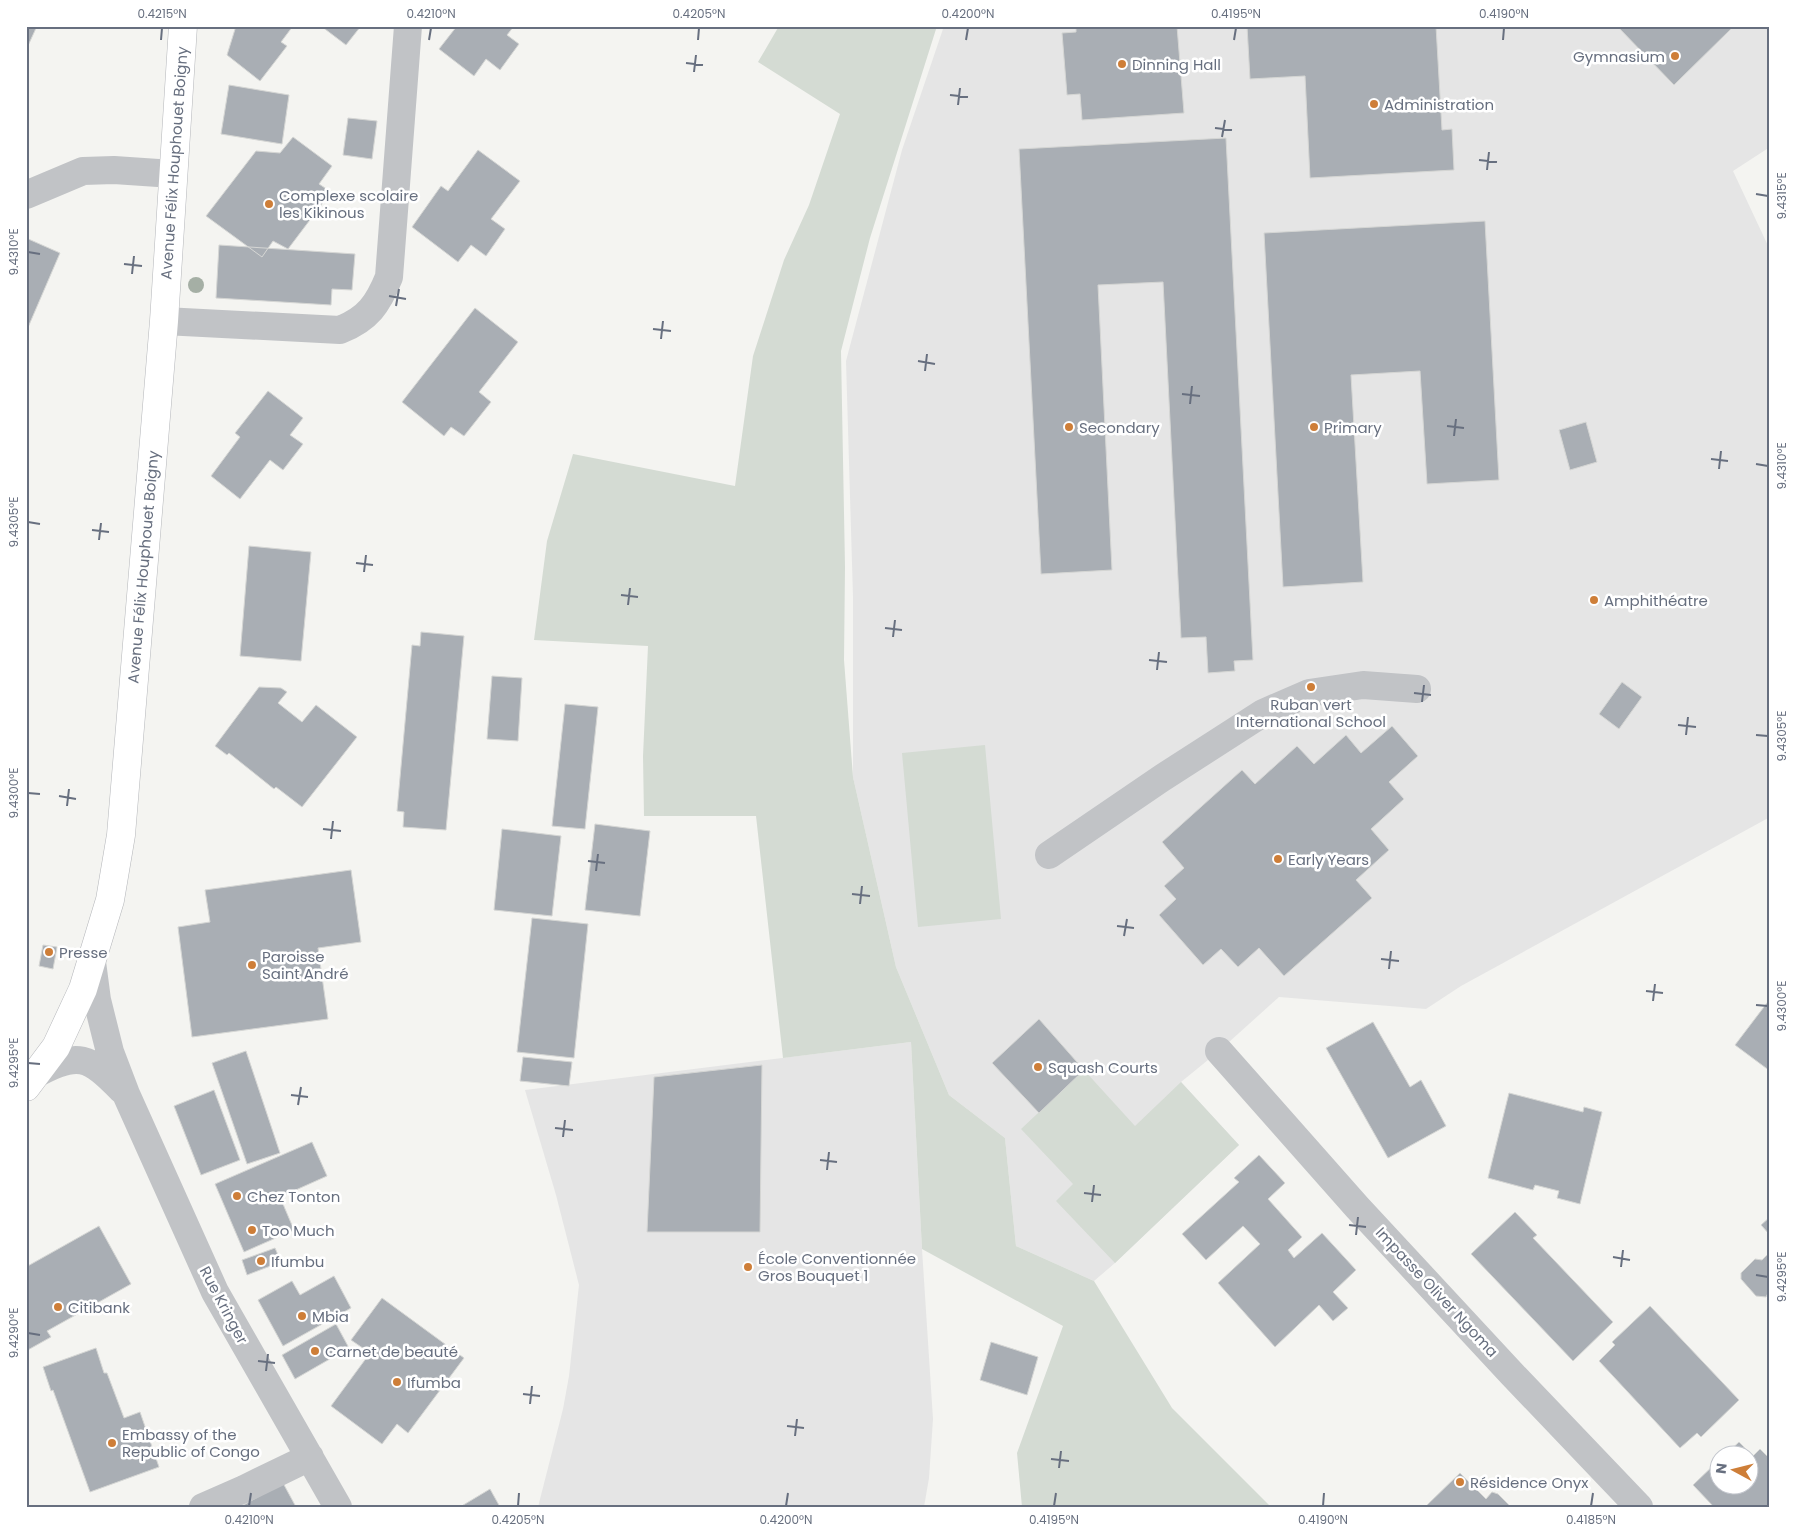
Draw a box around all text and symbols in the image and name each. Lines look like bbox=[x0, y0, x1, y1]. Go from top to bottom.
text: 0.4215°N bbox=[137, 5, 187, 22]
text: 0.4210°N bbox=[406, 5, 456, 22]
text: 0.4205°N bbox=[673, 5, 725, 22]
text: 0.4200°N bbox=[942, 5, 994, 22]
text: 0.4195°N bbox=[1211, 5, 1261, 22]
text: 0.4190°N bbox=[1479, 5, 1529, 22]
street label: Avenue Félix Houphouet Boigny bbox=[155, 45, 193, 280]
place label: Gymnasium bbox=[1573, 46, 1665, 67]
marker: Gymnasium bbox=[1669, 50, 1681, 62]
place label: Dinning Hall bbox=[1132, 54, 1221, 75]
marker: Dinning Hall bbox=[1116, 58, 1128, 70]
place label: Administration bbox=[1384, 94, 1494, 115]
marker: Administration bbox=[1368, 98, 1380, 110]
text: 9.4315°E bbox=[1773, 172, 1790, 220]
place label: Complexe scolaire les Kikinous bbox=[279, 185, 418, 223]
marker: Complexe scolaire les Kikinous bbox=[263, 198, 275, 210]
text: 9.4310°E bbox=[5, 228, 22, 276]
place label: Secondary bbox=[1079, 417, 1160, 438]
place label: Primary bbox=[1324, 417, 1382, 438]
marker: Secondary bbox=[1063, 421, 1075, 433]
marker: Primary bbox=[1308, 421, 1320, 433]
text: 9.4310°E bbox=[1773, 442, 1790, 490]
street label: Avenue Félix Houphouet Boigny bbox=[122, 449, 164, 684]
text: 9.4305°E bbox=[5, 497, 22, 547]
place label: Amphithéatre bbox=[1604, 590, 1708, 611]
marker: Amphithéatre bbox=[1588, 594, 1600, 606]
marker: Ruban vert International School bbox=[1305, 681, 1317, 693]
place label: Ruban vert International School bbox=[1236, 694, 1386, 732]
text: 9.4305°E bbox=[1773, 711, 1790, 761]
text: 9.4300°E bbox=[5, 768, 22, 818]
place label: Early Years bbox=[1288, 849, 1369, 870]
marker: Early Years bbox=[1272, 853, 1284, 865]
place label: Presse bbox=[59, 942, 108, 963]
marker: Presse bbox=[43, 946, 55, 958]
place label: Paroisse Saint André bbox=[262, 946, 348, 984]
marker: Paroisse Saint André bbox=[246, 959, 258, 971]
text: 9.4300°E bbox=[1773, 981, 1790, 1031]
text: 9.4295°E bbox=[5, 1038, 22, 1088]
place label: Squash Courts bbox=[1048, 1057, 1158, 1078]
marker: Squash Courts bbox=[1032, 1061, 1044, 1073]
place label: Chez Tonton bbox=[247, 1186, 340, 1207]
marker: Chez Tonton bbox=[231, 1190, 243, 1202]
place label: Too Much bbox=[262, 1220, 335, 1241]
street label: Impasse Oliver Ngoma bbox=[1371, 1222, 1503, 1362]
marker: Too Much bbox=[246, 1224, 258, 1236]
place label: École Conventionnée Gros Bouquet 1 bbox=[758, 1248, 916, 1286]
place label: Ifumbu bbox=[271, 1251, 324, 1272]
text: 9.4295°E bbox=[1773, 1252, 1790, 1302]
marker: Ifumbu bbox=[255, 1255, 267, 1267]
marker: École Conventionnée Gros Bouquet 1 bbox=[742, 1261, 754, 1273]
street label: Rue Kringer bbox=[195, 1263, 253, 1348]
place label: Citibank bbox=[68, 1297, 130, 1318]
marker: Citibank bbox=[52, 1301, 64, 1313]
place label: Mbia bbox=[312, 1306, 349, 1327]
text: 9.4290°E bbox=[5, 1308, 22, 1358]
marker: Mbia bbox=[296, 1310, 308, 1322]
place label: Carnet de beauté bbox=[325, 1341, 458, 1362]
marker: Carnet de beauté bbox=[309, 1345, 321, 1357]
place label: Ifumba bbox=[407, 1372, 461, 1393]
marker: Ifumba bbox=[391, 1376, 403, 1388]
place label: Embassy of the Republic of Congo bbox=[122, 1424, 260, 1462]
marker: Embassy of the Republic of Congo bbox=[106, 1437, 118, 1449]
north arrow bbox=[1708, 1446, 1758, 1496]
text: N bbox=[1711, 1462, 1732, 1475]
place label: Résidence Onyx bbox=[1470, 1472, 1588, 1493]
marker: Résidence Onyx bbox=[1454, 1476, 1466, 1488]
text: 0.4210°N bbox=[224, 1511, 274, 1528]
text: 0.4205°N bbox=[492, 1511, 544, 1528]
text: 0.4200°N bbox=[760, 1511, 812, 1528]
text: 0.4195°N bbox=[1029, 1511, 1079, 1528]
text: 0.4190°N bbox=[1298, 1511, 1348, 1528]
text: 0.4185°N bbox=[1566, 1511, 1616, 1528]

